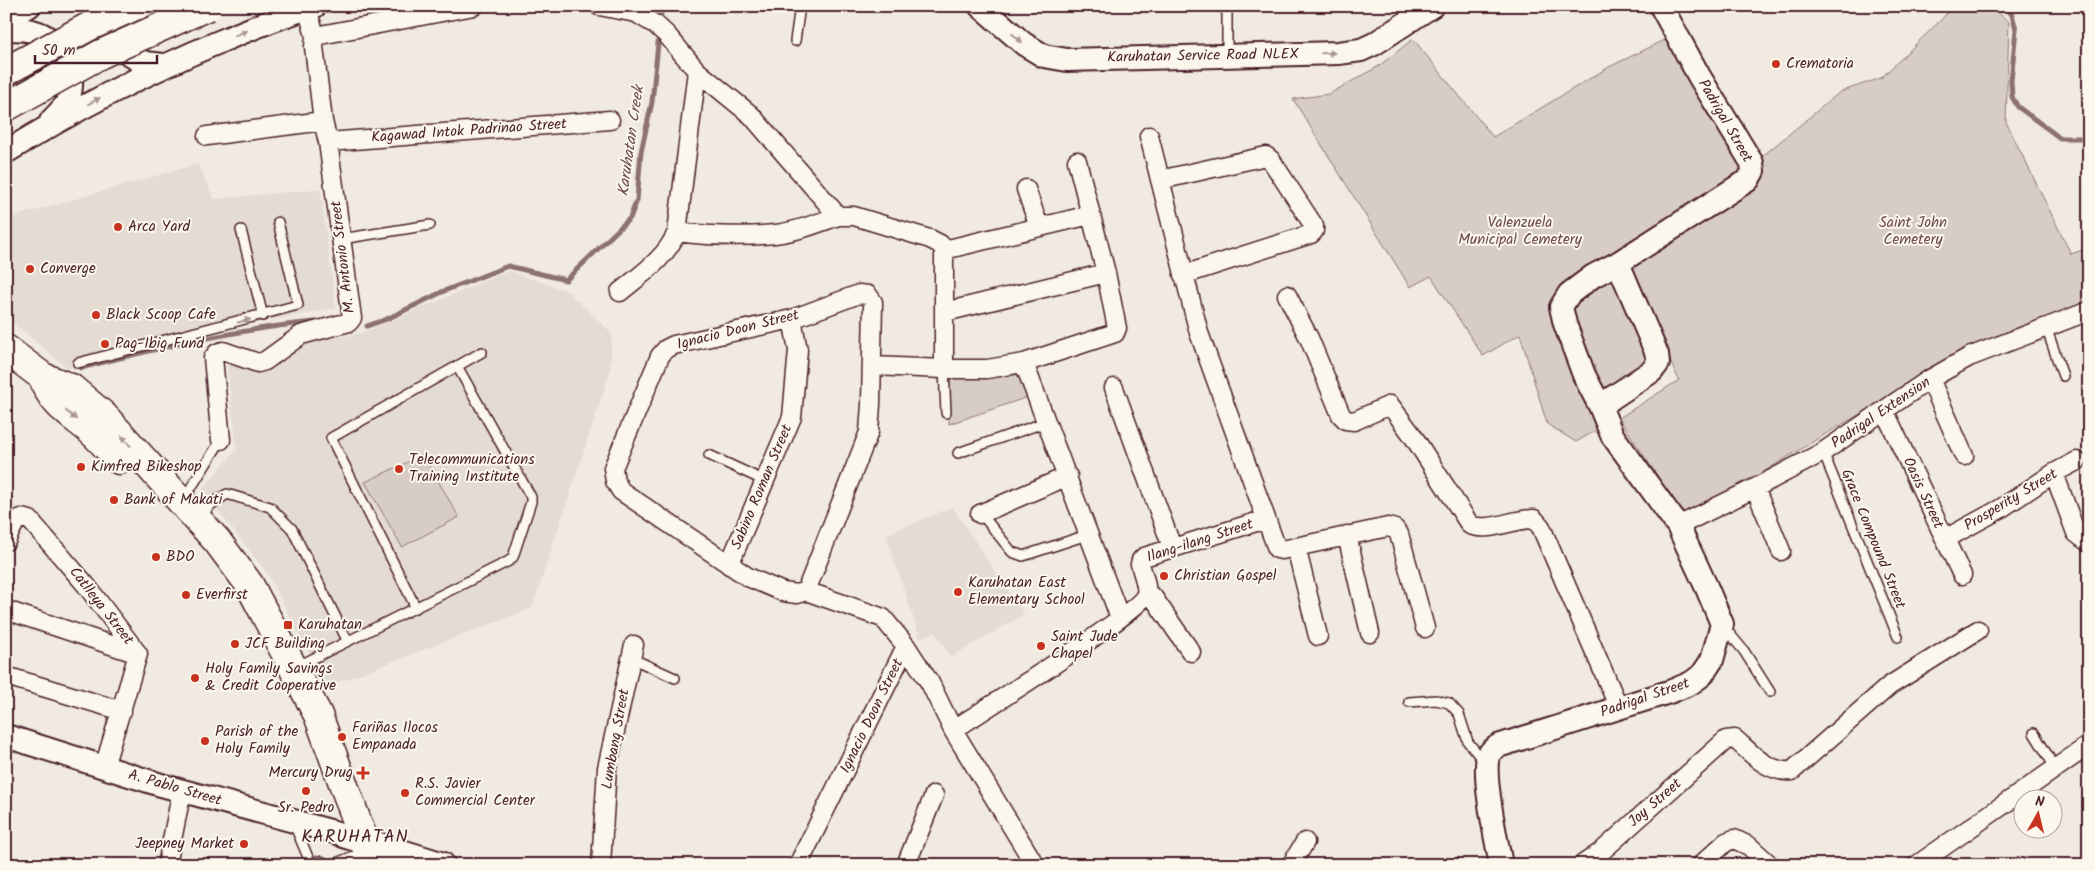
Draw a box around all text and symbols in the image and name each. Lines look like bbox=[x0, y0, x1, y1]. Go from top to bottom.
one-way arrow bbox=[234, 29, 249, 37]
scale bar bbox=[35, 32, 158, 64]
one-way arrow bbox=[1010, 32, 1022, 44]
text: 50 m bbox=[42, 39, 76, 63]
street label: Karuhatan Service Road NLEX bbox=[1107, 42, 1300, 70]
one-way arrow bbox=[1320, 49, 1336, 57]
place label: Crematoria bbox=[1786, 52, 1854, 76]
marker: Crematoria bbox=[1770, 58, 1782, 70]
street label: Padrigal Street bbox=[1691, 75, 1759, 167]
water label: Karuhatan Creek bbox=[611, 82, 651, 198]
one-way arrow bbox=[86, 97, 101, 105]
street label: Kagawad Intok Padrinao Street bbox=[370, 112, 568, 150]
street label: M. Antonio Street bbox=[324, 199, 362, 315]
park label: Valenzuela Municipal Cemetery bbox=[1458, 211, 1583, 252]
park label: Saint John Cemetery bbox=[1879, 211, 1947, 252]
place label: Arca Yard bbox=[128, 215, 190, 239]
marker: Arca Yard bbox=[112, 221, 124, 233]
place label: Converge bbox=[40, 257, 96, 281]
marker: Converge bbox=[24, 263, 36, 275]
place label: Black Scoop Cafe bbox=[106, 303, 216, 327]
street label: Ignacio Doon Street bbox=[674, 303, 802, 357]
marker: Black Scoop Cafe bbox=[90, 309, 102, 321]
one-way arrow bbox=[236, 317, 251, 325]
place label: Pag-Ibig Fund bbox=[115, 332, 204, 356]
marker: Pag-Ibig Fund bbox=[99, 338, 111, 350]
street label: Padrigal Extension bbox=[1826, 371, 1936, 455]
one-way arrow bbox=[64, 410, 77, 421]
street label: Sabino Roman Street bbox=[725, 421, 799, 553]
one-way arrow bbox=[120, 435, 132, 447]
place label: Telecommunications Training Institute bbox=[409, 448, 535, 489]
street label: Oasis Street bbox=[1896, 453, 1950, 533]
place label: Kimfred Bikeshop bbox=[91, 455, 202, 479]
marker: Kimfred Bikeshop bbox=[75, 461, 87, 473]
street label: Prosperity Street bbox=[1960, 462, 2063, 537]
marker: Telecommunications Training Institute bbox=[393, 463, 405, 475]
street label: Grace Compound Street bbox=[1834, 465, 1912, 613]
place label: Bank of Makati bbox=[124, 488, 224, 512]
marker: Bank of Makati bbox=[108, 494, 120, 506]
street label: Ilang-ilang Street bbox=[1144, 512, 1257, 570]
place label: BDO bbox=[166, 545, 194, 569]
marker: BDO bbox=[150, 551, 162, 563]
street label: Catlleya Street bbox=[63, 562, 140, 651]
place label: Christian Gospel bbox=[1174, 564, 1277, 588]
marker: Christian Gospel bbox=[1158, 570, 1170, 582]
place label: Karuhatan East Elementary School bbox=[968, 571, 1085, 612]
place label: Everfirst bbox=[196, 583, 248, 607]
marker: Karuhatan East Elementary School bbox=[952, 586, 964, 598]
marker: Everfirst bbox=[180, 589, 192, 601]
place label: Karuhatan bbox=[298, 613, 362, 637]
marker: Karuhatan bbox=[282, 619, 294, 631]
place label: Saint Jude Chapel bbox=[1051, 625, 1118, 666]
place label: JCF Building bbox=[245, 632, 325, 656]
marker: JCF Building bbox=[229, 638, 241, 650]
marker: Saint Jude Chapel bbox=[1035, 640, 1047, 652]
street label: Ignacio Doon Street bbox=[834, 654, 910, 778]
place label: Holy Family Savings & Credit Cooperative bbox=[205, 657, 336, 698]
street label: Padrigal Street bbox=[1597, 671, 1693, 725]
marker: Holy Family Savings & Credit Cooperative bbox=[189, 672, 201, 684]
street label: Lumbang Street bbox=[595, 687, 637, 791]
place label: Fariñas Ilocos Empanada bbox=[352, 716, 438, 757]
place label: Parish of the Holy Family bbox=[215, 720, 298, 761]
marker: Fariñas Ilocos Empanada bbox=[336, 731, 348, 743]
marker: Parish of the Holy Family bbox=[199, 735, 211, 747]
place label: Mercury Drug bbox=[269, 761, 353, 785]
street label: A. Pablo Street bbox=[125, 763, 225, 813]
marker: Mercury Drug bbox=[357, 767, 369, 779]
place label: R.S. Javier Commercial Center bbox=[415, 772, 536, 813]
street label: Joy Street bbox=[1623, 773, 1688, 833]
marker: Sr. Pedro bbox=[300, 785, 312, 797]
marker: R.S. Javier Commercial Center bbox=[399, 787, 411, 799]
north arrow bbox=[2012, 788, 2062, 838]
text: N bbox=[2034, 791, 2046, 814]
place label: Sr. Pedro bbox=[278, 796, 335, 820]
district label: KARUHATAN bbox=[301, 823, 409, 852]
place label: Jeepney Market bbox=[135, 832, 234, 856]
marker: Jeepney Market bbox=[238, 838, 250, 850]

